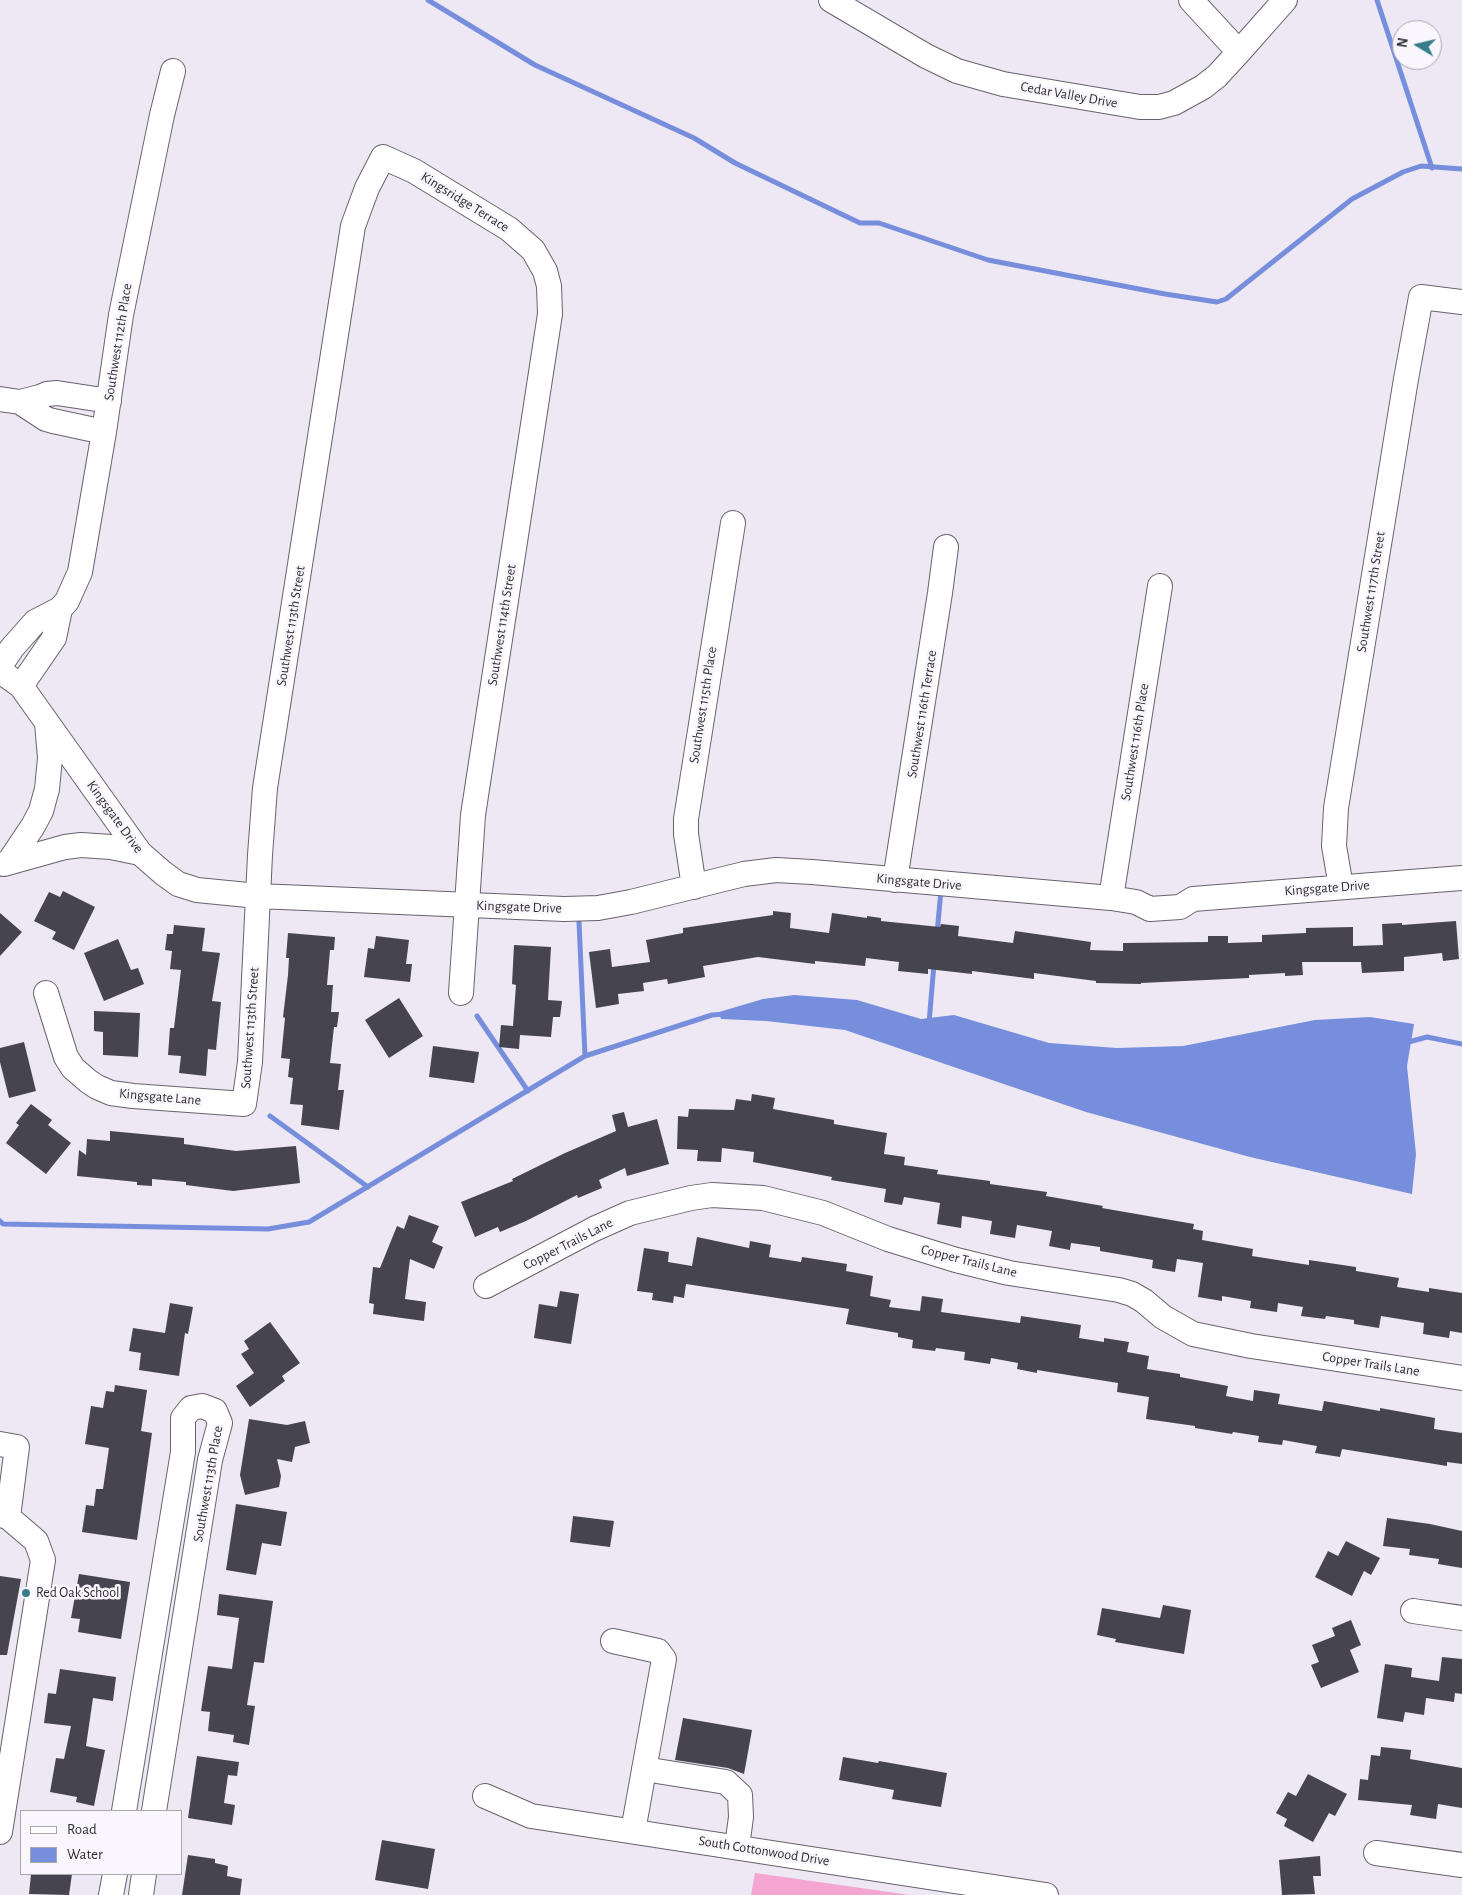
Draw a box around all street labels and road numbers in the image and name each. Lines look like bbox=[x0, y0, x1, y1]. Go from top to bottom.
street label: Cedar Valley Drive bbox=[1019, 78, 1119, 112]
street label: Kingsridge Terrace bbox=[418, 168, 512, 236]
street label: Southwest 112th Place bbox=[100, 282, 136, 402]
street label: Southwest 117th Street bbox=[1353, 530, 1389, 654]
street label: Southwest 114th Street bbox=[484, 563, 520, 687]
street label: Southwest 113th Street bbox=[273, 564, 309, 688]
street label: Southwest 115th Place bbox=[685, 645, 721, 765]
street label: Southwest 116th Terrace bbox=[904, 649, 940, 779]
street label: Southwest 116th Place bbox=[1117, 682, 1153, 802]
street label: Kingsgate Drive bbox=[83, 777, 147, 857]
street label: Kingsgate Drive bbox=[876, 870, 962, 894]
street label: Kingsgate Drive bbox=[1284, 877, 1370, 899]
street label: Kingsgate Drive bbox=[476, 897, 562, 917]
street label: Southwest 113th Street bbox=[237, 967, 263, 1089]
street label: Kingsgate Lane bbox=[118, 1085, 202, 1109]
street label: Copper Trails Lane bbox=[520, 1214, 616, 1274]
street label: Copper Trails Lane bbox=[919, 1241, 1019, 1281]
street label: Copper Trails Lane bbox=[1321, 1348, 1421, 1380]
street label: Southwest 113th Place bbox=[189, 1424, 227, 1544]
street label: South Cottonwood Drive bbox=[697, 1832, 831, 1870]

